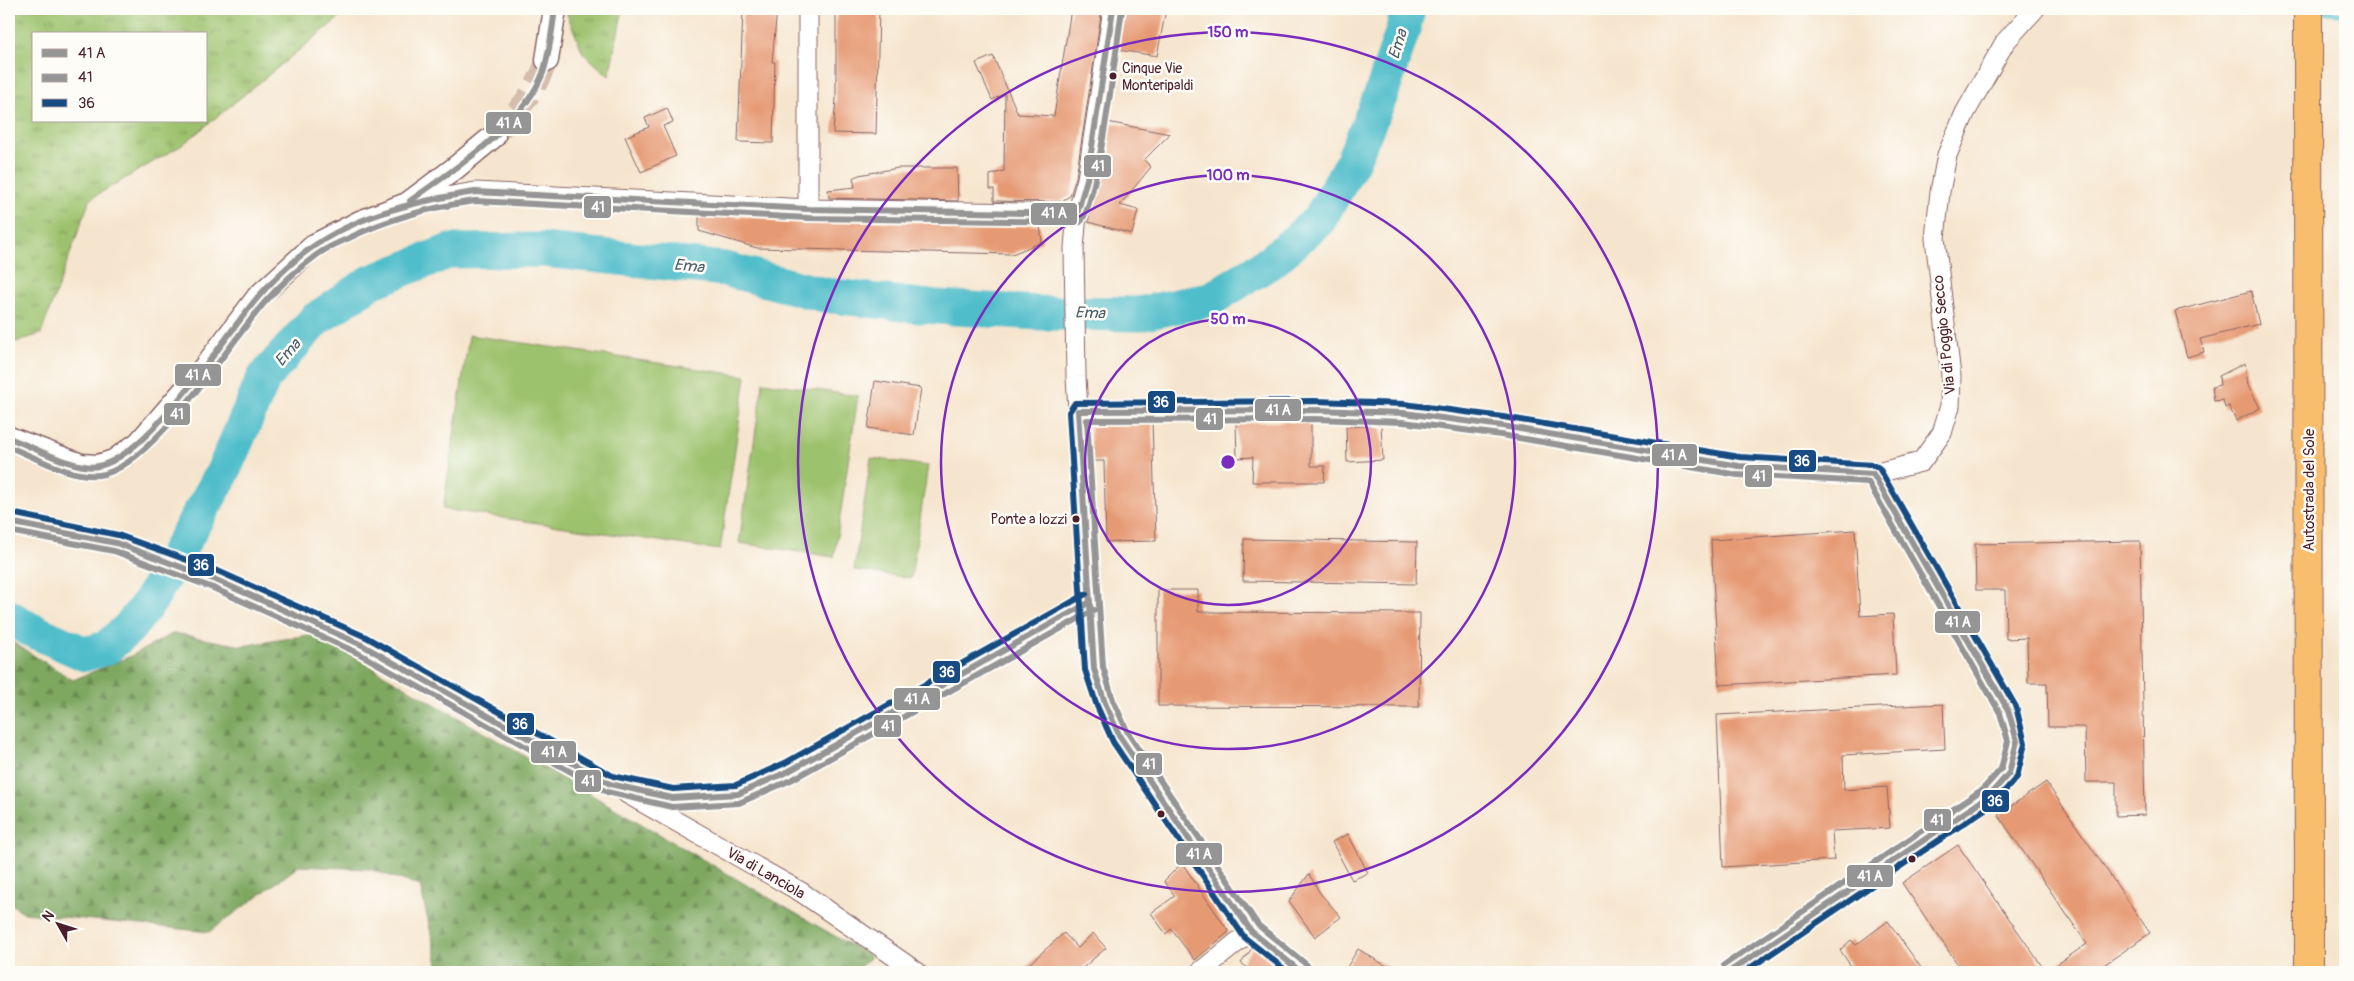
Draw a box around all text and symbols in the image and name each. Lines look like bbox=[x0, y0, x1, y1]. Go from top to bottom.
text: 150 m bbox=[1208, 23, 1248, 42]
water label: Ema bbox=[1384, 26, 1412, 62]
legend bbox=[32, 32, 208, 122]
text: 41 A bbox=[78, 44, 106, 63]
place label: Cinque Vie Monteripaldi bbox=[1122, 60, 1194, 94]
text: 41 bbox=[78, 68, 93, 87]
marker: Cinque Vie Monteripaldi bbox=[1108, 71, 1118, 81]
text: 36 bbox=[78, 94, 95, 113]
line badge: 41 A bbox=[485, 111, 532, 135]
text: 41 A bbox=[496, 115, 522, 132]
line badge: 41 bbox=[1083, 154, 1112, 178]
text: 41 bbox=[1091, 158, 1105, 175]
text: 100 m bbox=[1207, 166, 1249, 185]
line badge: 41 bbox=[583, 195, 612, 219]
text: 41 bbox=[591, 199, 605, 216]
line badge: 41 A bbox=[1030, 202, 1078, 226]
text: 41 A bbox=[1041, 205, 1067, 222]
water label: Ema bbox=[673, 254, 706, 278]
street label: Via di Poggio Secco bbox=[1929, 274, 1960, 396]
water label: Ema bbox=[1075, 302, 1107, 324]
text: 50 m bbox=[1211, 310, 1245, 329]
water label: Ema bbox=[270, 334, 306, 371]
line badge: 41 A bbox=[174, 363, 222, 387]
text: 41 A bbox=[185, 367, 211, 384]
line badge: 36 bbox=[1147, 390, 1176, 414]
text: 36 bbox=[1153, 394, 1169, 411]
line badge: 41 A bbox=[1254, 398, 1302, 422]
line badge: 41 bbox=[163, 402, 191, 426]
text: 41 A bbox=[1265, 402, 1291, 419]
text: 41 bbox=[170, 406, 184, 423]
line badge: 41 bbox=[1195, 407, 1224, 431]
text: 41 bbox=[1203, 411, 1217, 428]
street label: Autostrada del Sole bbox=[2300, 428, 2319, 551]
line badge: 41 A bbox=[1651, 443, 1698, 467]
text: 41 A bbox=[1661, 447, 1687, 464]
line badge: 36 bbox=[1788, 449, 1817, 473]
centre of rings bbox=[1219, 453, 1237, 471]
text: 36 bbox=[1794, 453, 1810, 470]
line badge: 41 bbox=[1744, 464, 1773, 488]
text: 41 bbox=[1752, 468, 1766, 485]
place label: Ponte a Iozzi bbox=[990, 511, 1067, 528]
marker: Ponte a Iozzi bbox=[1071, 514, 1081, 524]
line badge: 36 bbox=[187, 553, 215, 577]
text: 36 bbox=[193, 557, 209, 574]
line badge: 41 A bbox=[1934, 610, 1981, 634]
text: 41 A bbox=[1945, 614, 1971, 631]
line badge: 36 bbox=[932, 660, 961, 684]
text: 36 bbox=[939, 664, 955, 681]
line badge: 41 A bbox=[893, 687, 941, 711]
text: 41 A bbox=[904, 691, 930, 708]
line badge: 36 bbox=[506, 712, 535, 736]
line badge: 41 bbox=[873, 714, 902, 738]
text: 36 bbox=[512, 716, 528, 733]
text: 41 bbox=[881, 718, 895, 735]
line badge: 41 A bbox=[530, 740, 577, 764]
text: 41 A bbox=[541, 744, 567, 761]
line badge: 41 bbox=[1135, 752, 1163, 776]
text: 41 bbox=[1142, 756, 1156, 773]
line badge: 41 bbox=[574, 769, 602, 793]
text: 41 bbox=[581, 773, 595, 790]
line badge: 36 bbox=[1981, 789, 2010, 813]
text: 36 bbox=[1987, 793, 2003, 810]
line badge: 41 bbox=[1923, 808, 1952, 832]
unlabelled marker bbox=[1156, 809, 1166, 819]
text: 41 bbox=[1930, 812, 1944, 829]
line badge: 41 A bbox=[1175, 842, 1223, 866]
street label: Via di Lanciola bbox=[723, 843, 808, 904]
text: 41 A bbox=[1186, 846, 1212, 863]
unlabelled marker bbox=[1907, 854, 1917, 864]
line badge: 41 A bbox=[1846, 864, 1894, 888]
text: 41 A bbox=[1857, 868, 1883, 885]
north arrow bbox=[32, 898, 82, 948]
text: N bbox=[39, 907, 58, 925]

